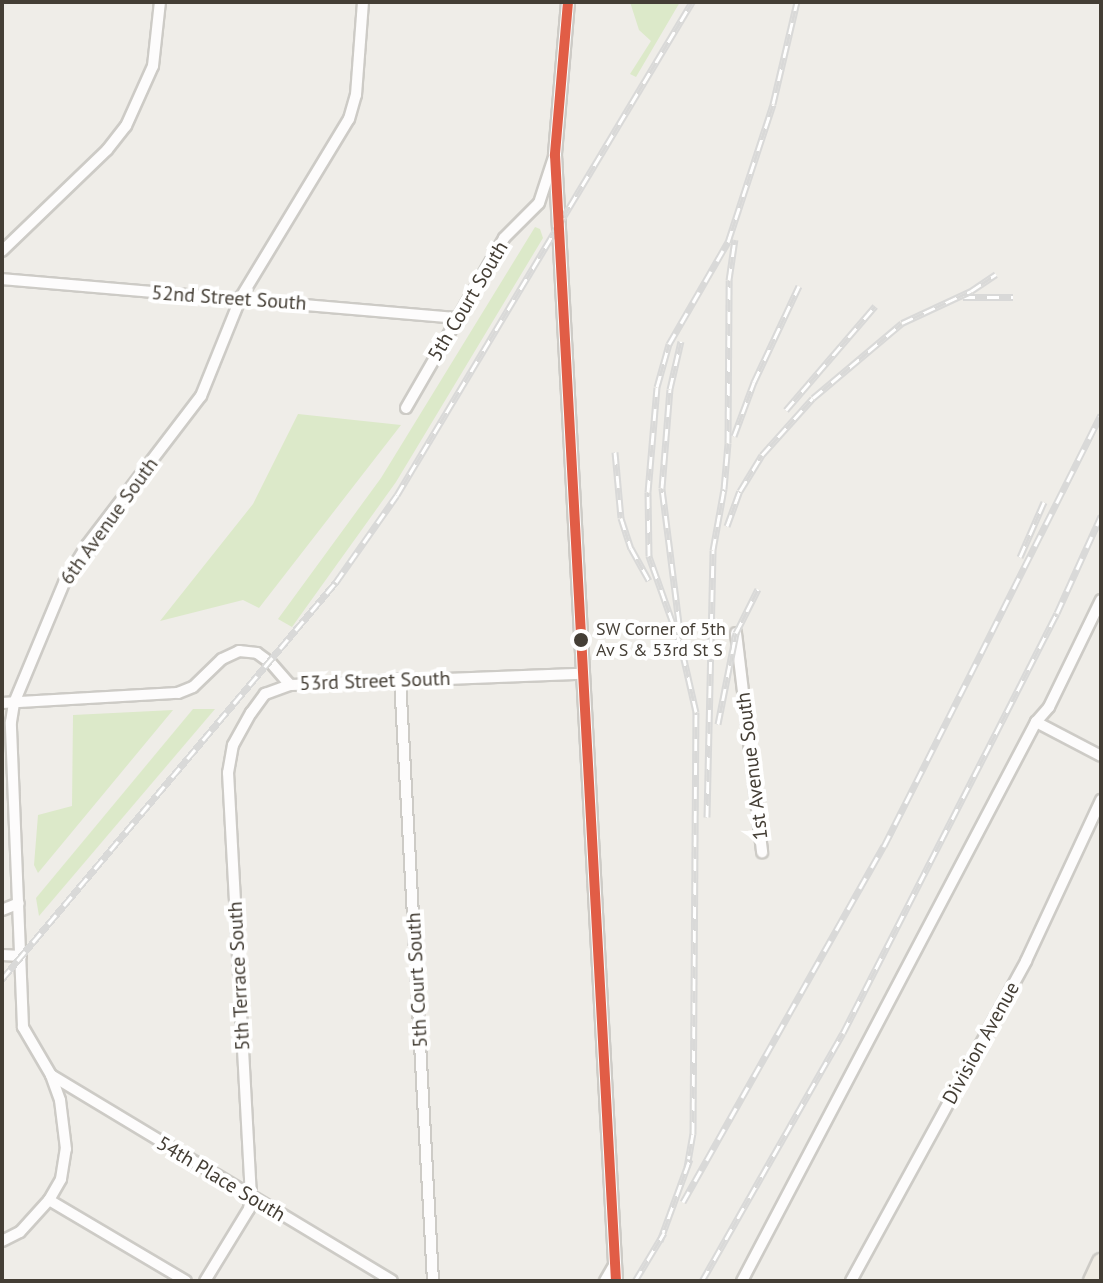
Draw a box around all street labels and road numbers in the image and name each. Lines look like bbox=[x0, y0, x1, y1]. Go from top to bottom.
street label: 5th Court South bbox=[423, 237, 513, 365]
street label: 52nd Street South bbox=[151, 281, 307, 315]
street label: 6th Avenue South bbox=[55, 453, 163, 589]
street label: 53rd Street South bbox=[299, 666, 451, 696]
street label: 1st Avenue South bbox=[731, 691, 773, 841]
street label: 5th Terrace South bbox=[223, 900, 255, 1052]
street label: 5th Court South bbox=[401, 912, 433, 1048]
street label: Division Avenue bbox=[937, 977, 1025, 1109]
street label: 54th Place South bbox=[152, 1131, 290, 1227]

